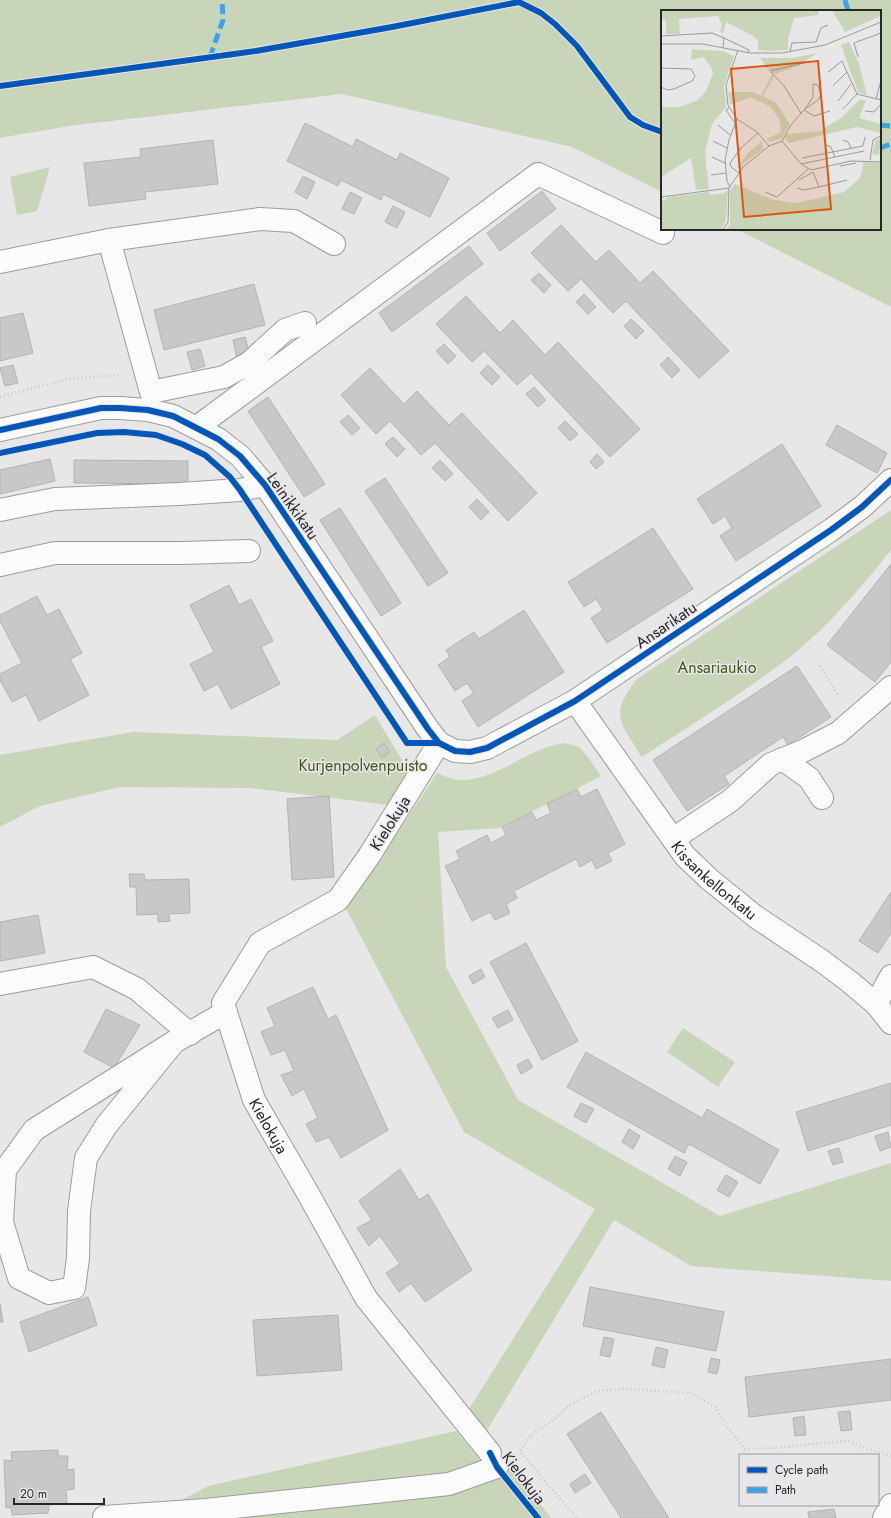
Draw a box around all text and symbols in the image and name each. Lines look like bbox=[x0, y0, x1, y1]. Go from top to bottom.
inset map bbox=[661, 10, 881, 230]
street label: Leinikkikatu bbox=[261, 468, 325, 544]
street label: Ansarikatu bbox=[631, 596, 701, 654]
park label: Ansariaukio bbox=[678, 656, 757, 679]
park label: Kurjenpolvenpuisto bbox=[299, 754, 428, 777]
street label: Kielokuja bbox=[364, 791, 416, 855]
street label: Kissankellonkatu bbox=[666, 836, 762, 925]
street label: Kielokuja bbox=[244, 1094, 294, 1158]
street label: Kielokuja bbox=[497, 1447, 551, 1509]
legend bbox=[739, 1454, 879, 1506]
text: Cycle path bbox=[775, 1461, 828, 1479]
scale bar bbox=[14, 1480, 104, 1506]
text: Path bbox=[775, 1481, 796, 1499]
text: 20 m bbox=[20, 1485, 47, 1503]

